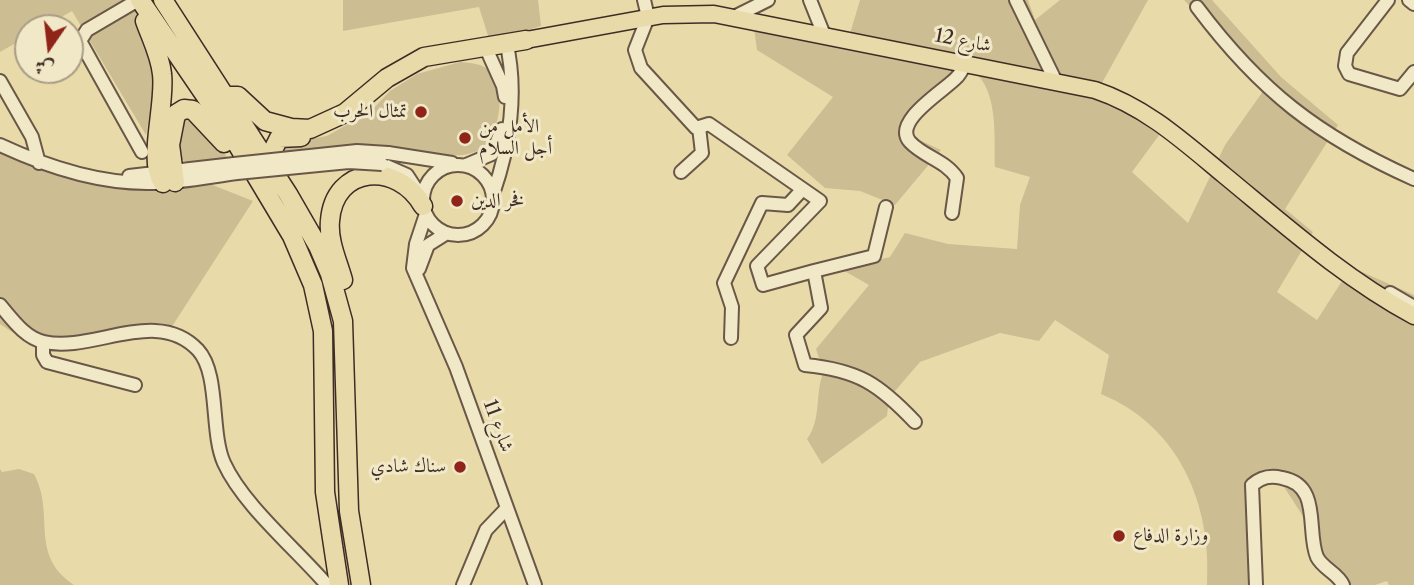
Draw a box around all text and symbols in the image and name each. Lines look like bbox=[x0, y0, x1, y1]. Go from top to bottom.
north arrow bbox=[14, 14, 84, 84]
street label: شارع 12 bbox=[933, 24, 993, 58]
text: ش bbox=[32, 54, 56, 81]
place label: تمثال الحرب bbox=[333, 101, 407, 123]
marker: تمثال الحرب bbox=[413, 104, 429, 120]
place label: الأمل من أجل السلام bbox=[479, 116, 552, 160]
marker: الأمل من أجل السلام bbox=[457, 130, 473, 146]
place label: فخر الدين bbox=[471, 190, 525, 212]
marker: فخر الدين bbox=[449, 193, 465, 209]
street label: شارع 11 bbox=[478, 397, 518, 455]
place label: سناك شادي bbox=[370, 456, 446, 478]
marker: سناك شادي bbox=[452, 459, 468, 475]
place label: وزارة الدفاع bbox=[1133, 525, 1208, 547]
marker: وزارة الدفاع bbox=[1111, 528, 1127, 544]

